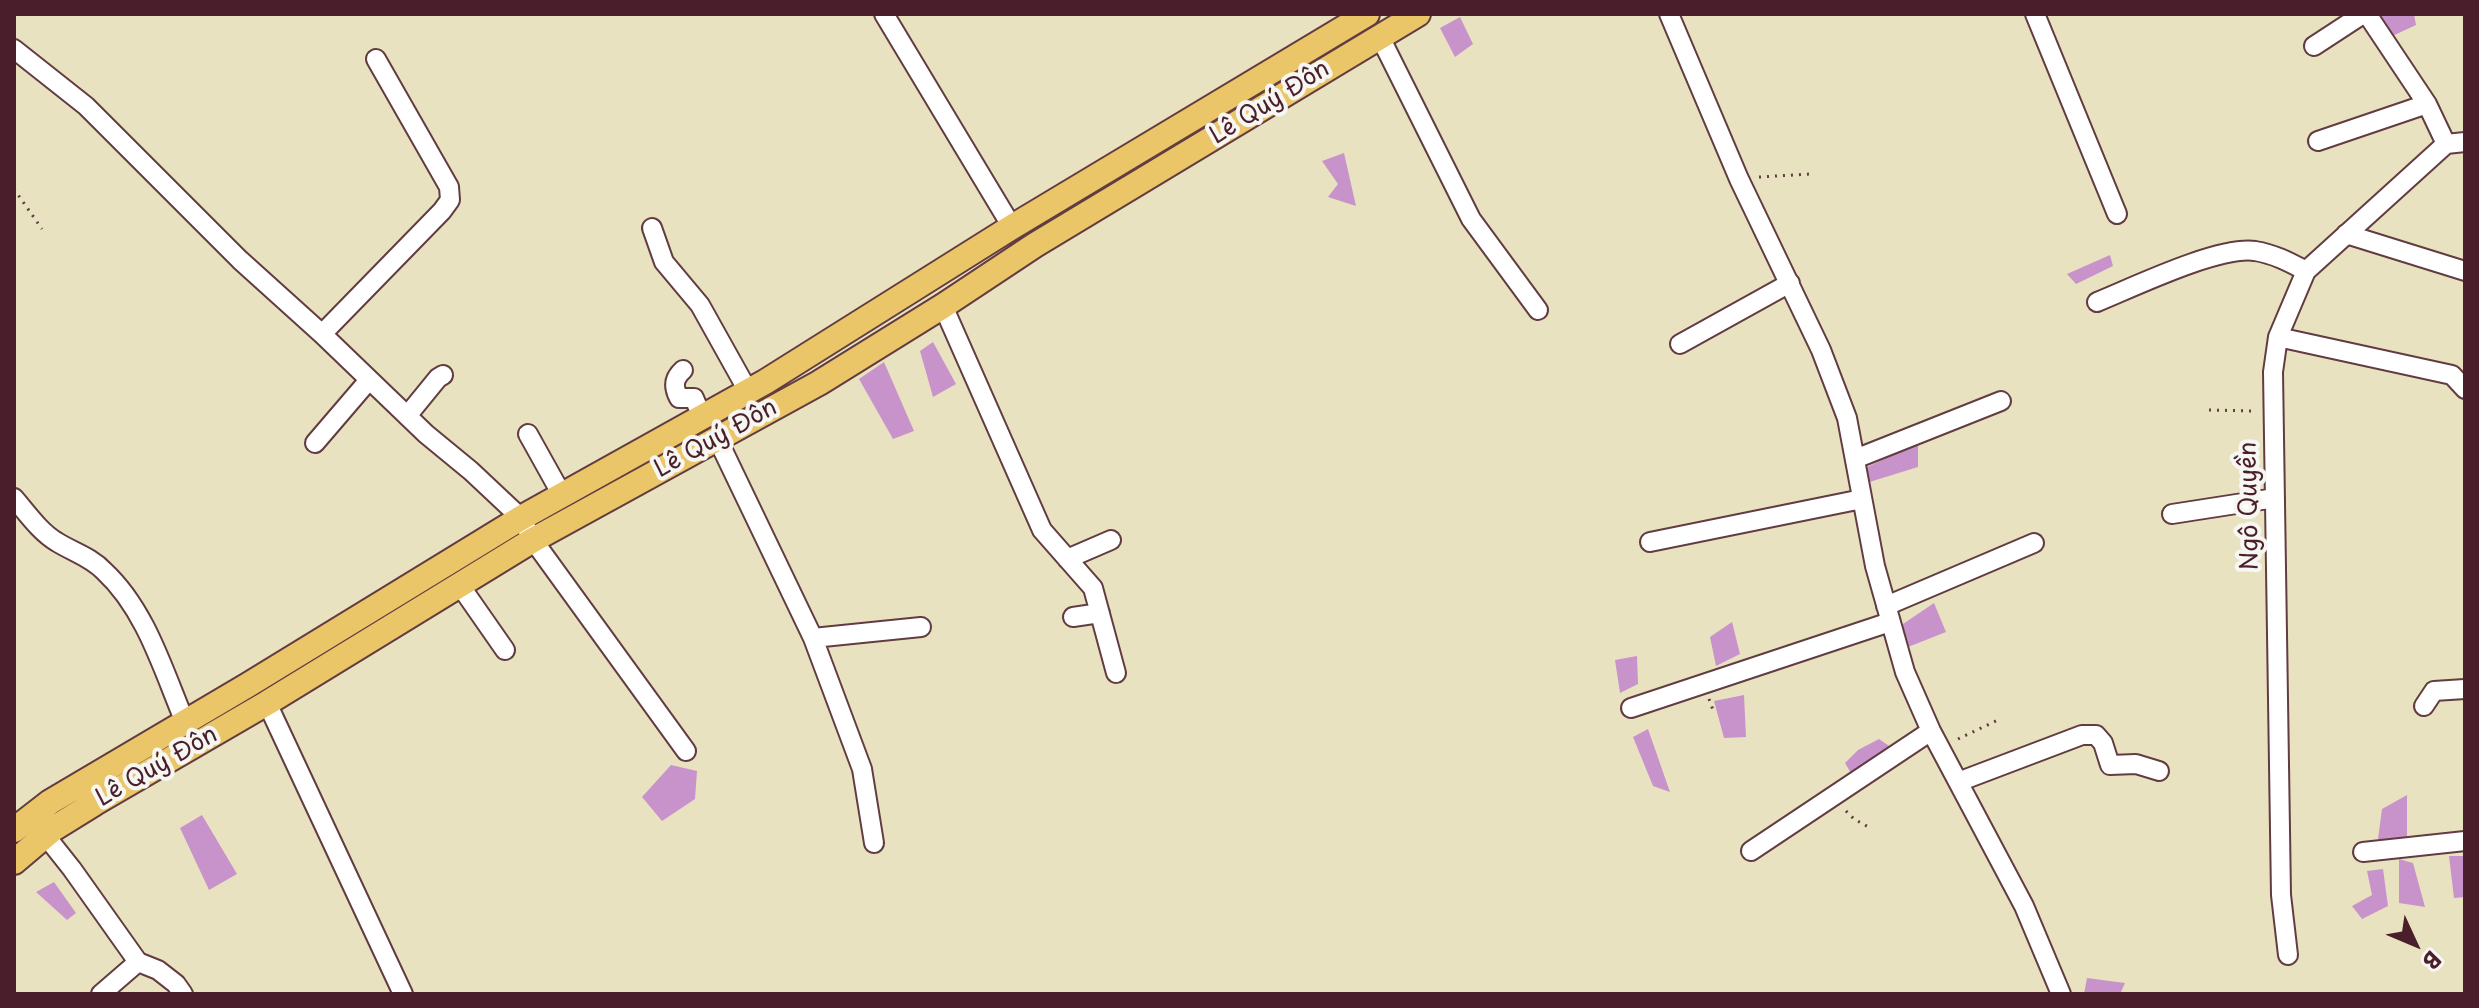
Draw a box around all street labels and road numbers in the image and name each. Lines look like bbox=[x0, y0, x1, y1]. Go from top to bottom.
street label: Lê Quý Đôn bbox=[1205, 55, 1335, 151]
street label: Lê Quý Đôn bbox=[650, 393, 782, 485]
street label: Ngô Quyền bbox=[2234, 441, 2266, 571]
street label: Lê Quý Đôn bbox=[91, 721, 223, 813]

